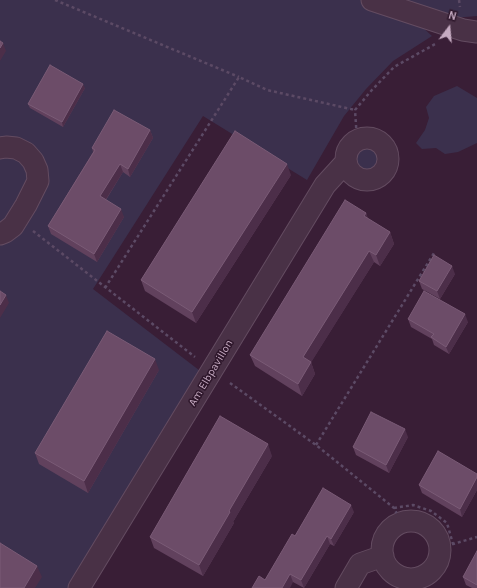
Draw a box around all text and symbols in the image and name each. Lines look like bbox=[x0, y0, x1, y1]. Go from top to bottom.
north arrow bbox=[429, 8, 469, 48]
text: N bbox=[447, 9, 458, 23]
street label: Am Elbpavillon bbox=[186, 337, 236, 409]

